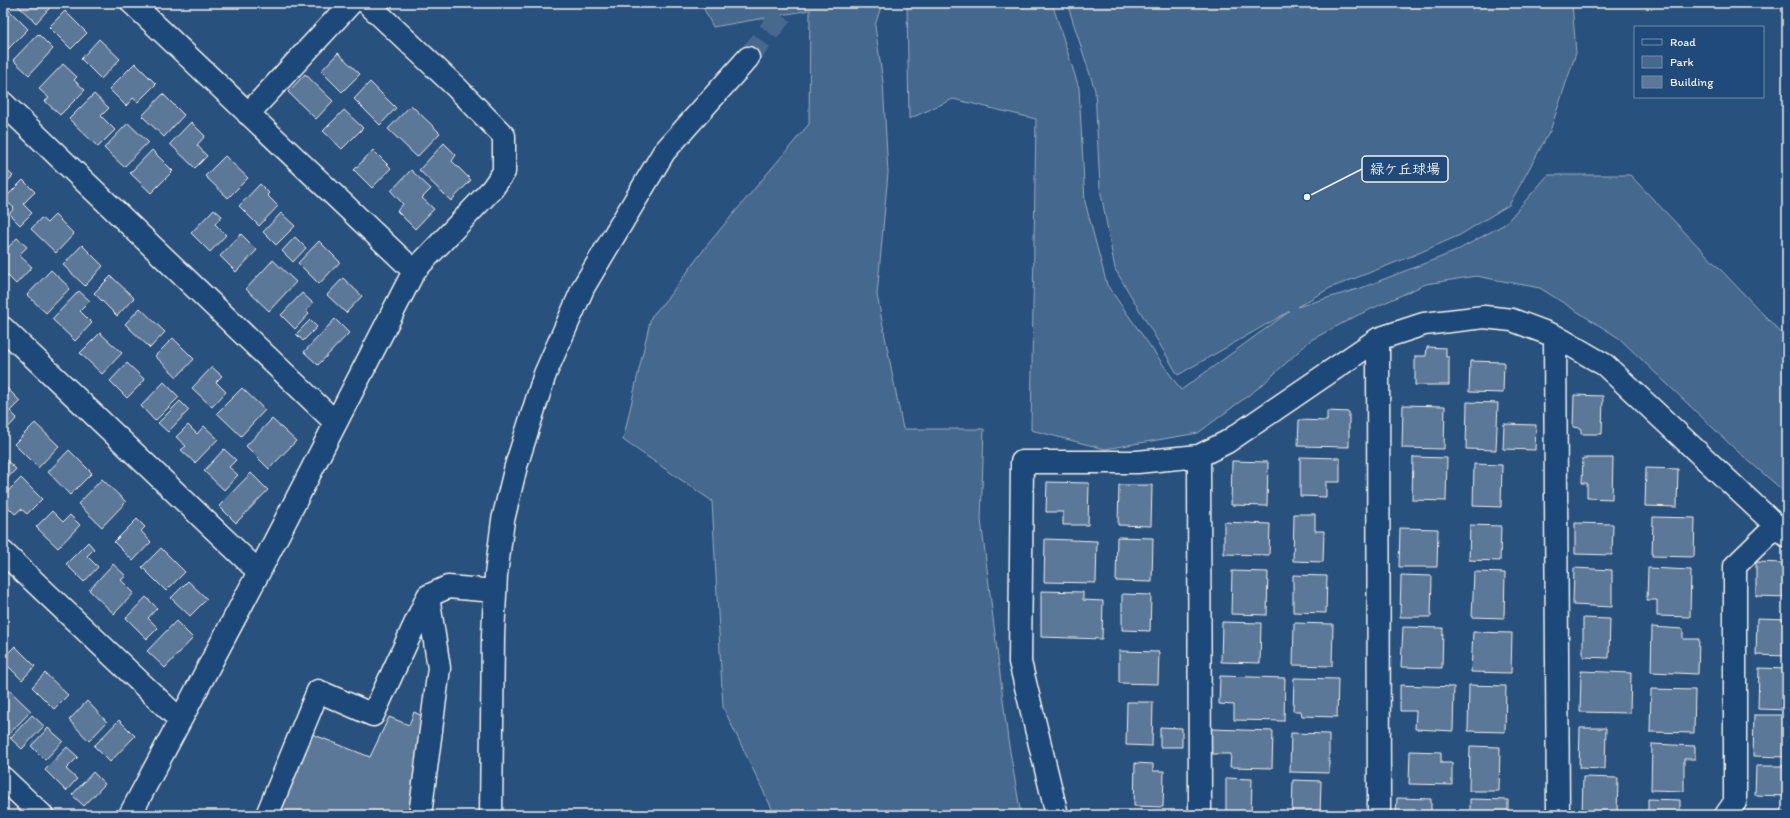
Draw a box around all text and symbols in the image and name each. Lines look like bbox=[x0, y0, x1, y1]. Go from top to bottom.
legend bbox=[1634, 26, 1764, 98]
text: Road bbox=[1670, 35, 1696, 49]
text: Park bbox=[1670, 55, 1694, 69]
text: Building bbox=[1670, 75, 1714, 89]
callout: 緑ケ丘球場 bbox=[1362, 156, 1448, 182]
text: 緑ケ丘球場 bbox=[1370, 161, 1440, 178]

